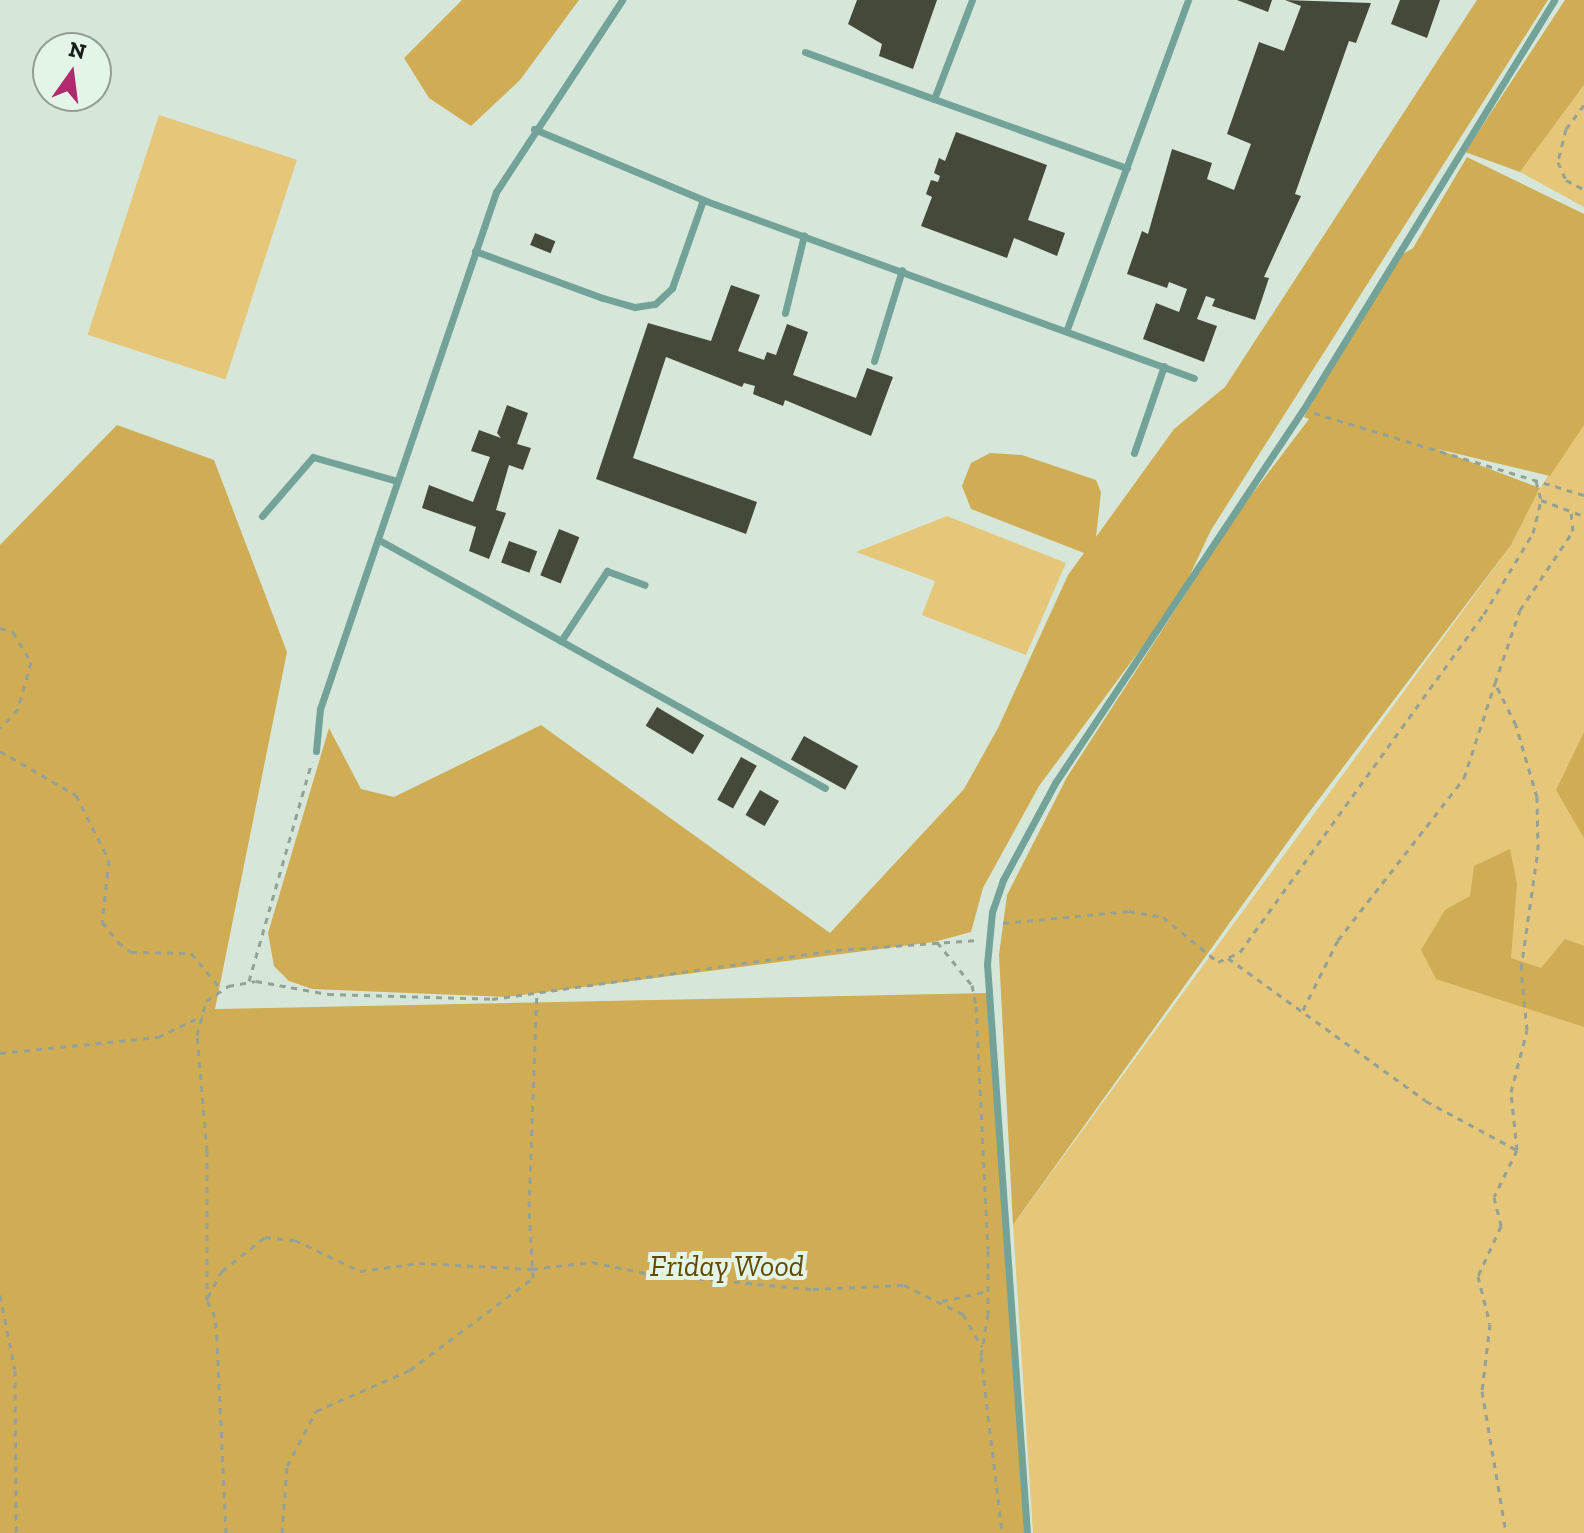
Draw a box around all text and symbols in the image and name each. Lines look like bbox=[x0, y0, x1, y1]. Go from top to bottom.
north arrow bbox=[32, 32, 112, 112]
text: N bbox=[66, 35, 89, 65]
park label: Friday Wood bbox=[649, 1248, 805, 1284]

